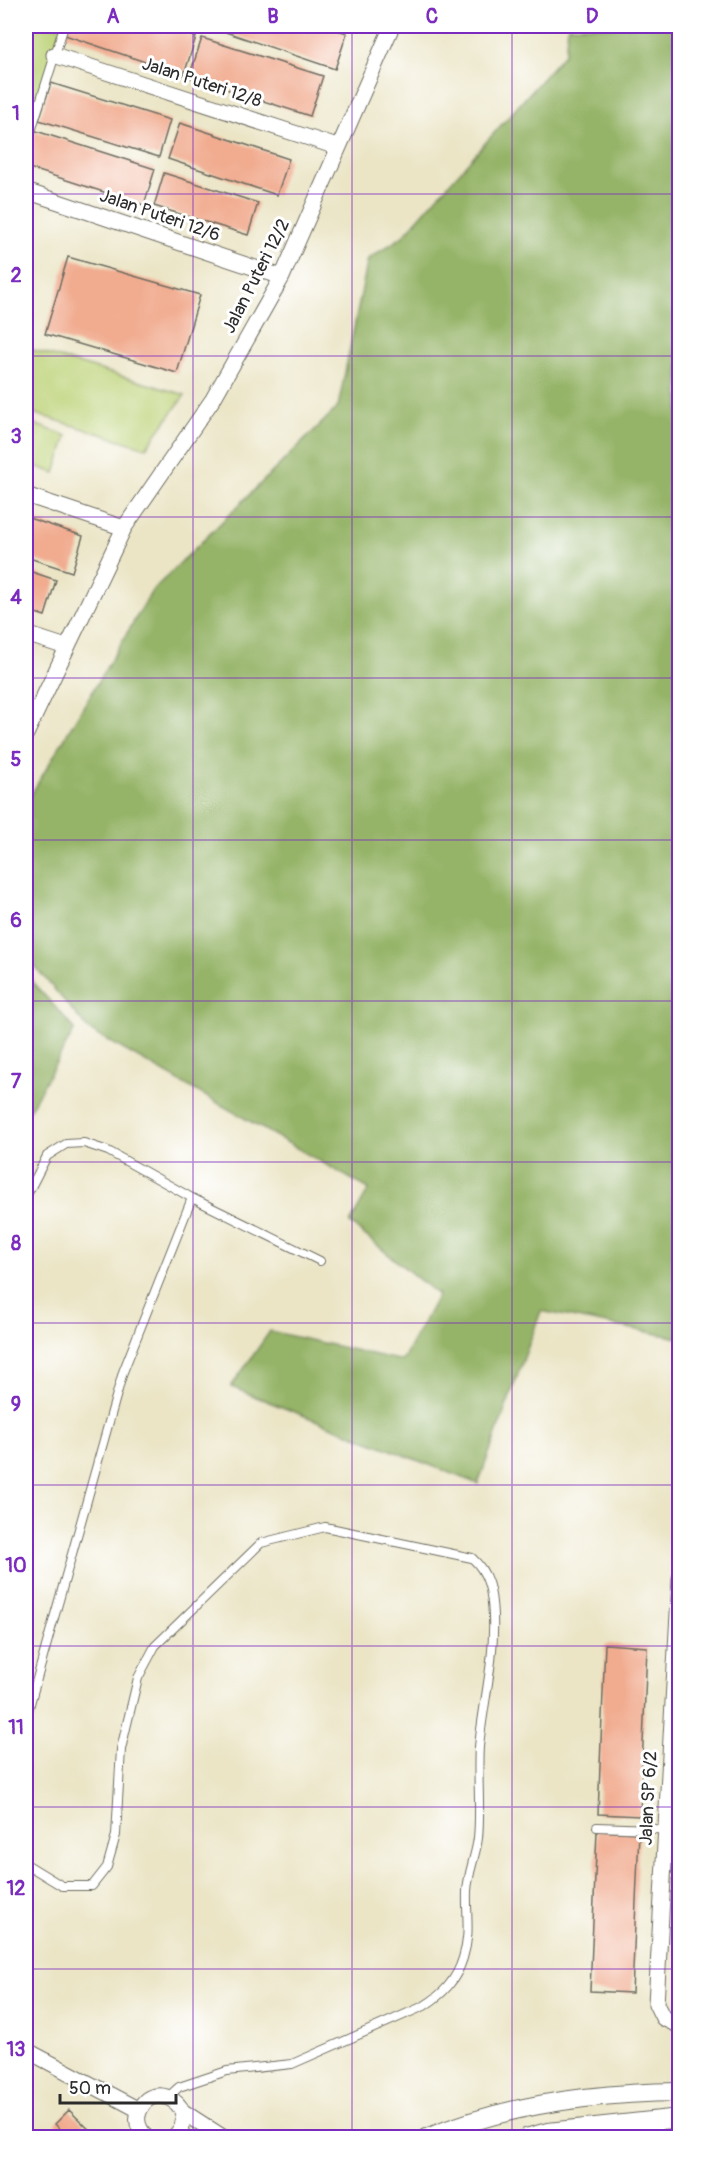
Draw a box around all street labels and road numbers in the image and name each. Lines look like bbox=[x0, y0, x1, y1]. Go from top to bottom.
street label: Jalan Puteri 12/8 bbox=[139, 52, 265, 113]
street label: Jalan Puteri 12/6 bbox=[97, 184, 223, 247]
street label: Jalan Puteri 12/2 bbox=[218, 215, 295, 337]
street label: Jalan SP 6/2 bbox=[635, 1750, 662, 1846]

